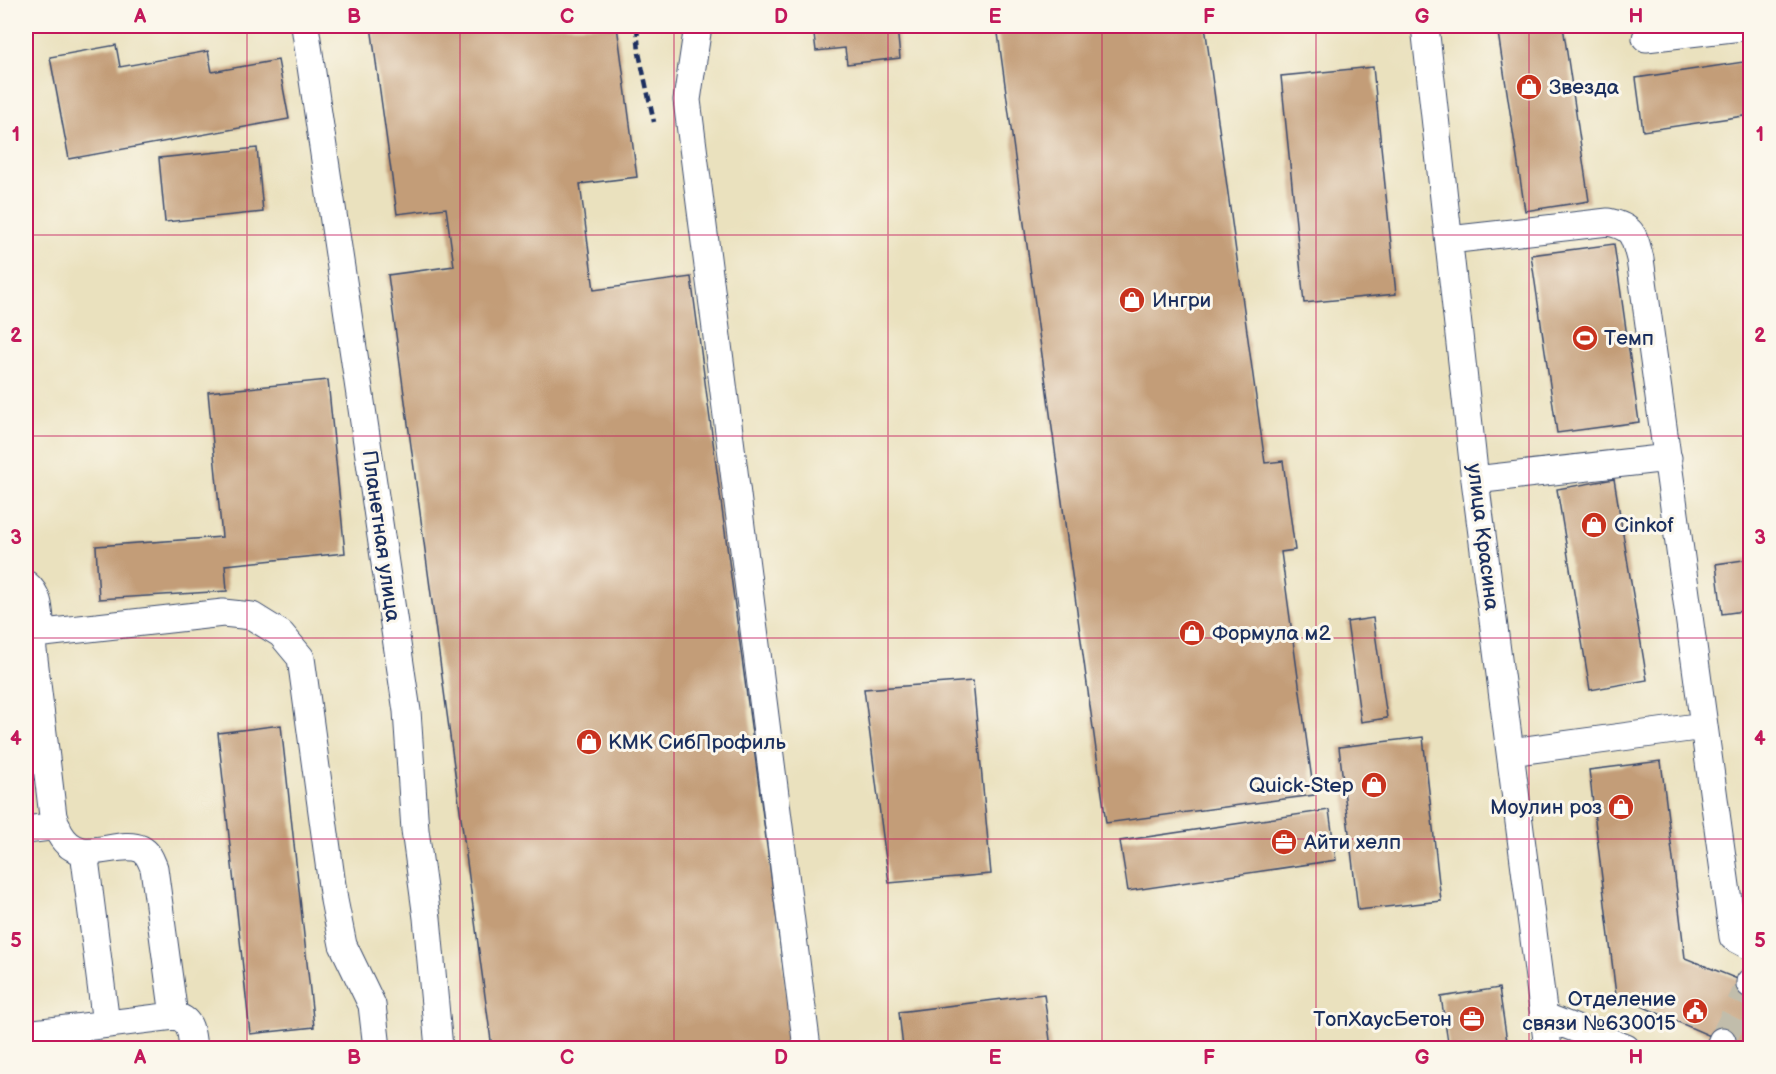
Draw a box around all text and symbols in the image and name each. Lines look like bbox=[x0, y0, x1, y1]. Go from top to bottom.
text: A bbox=[133, 5, 147, 29]
text: B bbox=[347, 5, 361, 29]
text: C bbox=[560, 5, 574, 29]
text: D bbox=[774, 5, 788, 29]
text: E bbox=[989, 5, 1002, 29]
text: F bbox=[1203, 5, 1215, 29]
text: G bbox=[1415, 5, 1430, 29]
text: H bbox=[1629, 5, 1643, 29]
shop icon: Звезда bbox=[1514, 72, 1544, 102]
place label: Звезда bbox=[1549, 75, 1620, 100]
text: 1 bbox=[12, 123, 20, 147]
text: 1 bbox=[1756, 123, 1764, 147]
shop icon: Ингри bbox=[1117, 285, 1147, 315]
place label: Ингри bbox=[1152, 288, 1211, 313]
sports icon: Темп bbox=[1570, 323, 1600, 353]
text: 2 bbox=[10, 324, 22, 348]
text: 2 bbox=[1754, 324, 1766, 348]
place label: Темп bbox=[1604, 326, 1654, 351]
street label: Планетная улица bbox=[357, 449, 406, 624]
street label: улица Красина bbox=[1462, 462, 1504, 613]
shop icon: Cinkof bbox=[1579, 510, 1609, 540]
place label: Cinkof bbox=[1614, 513, 1674, 538]
text: 3 bbox=[10, 526, 22, 550]
text: 3 bbox=[1754, 526, 1766, 550]
shop icon: Формула м2 bbox=[1177, 618, 1207, 648]
place label: Формула м2 bbox=[1212, 621, 1331, 646]
text: 4 bbox=[10, 727, 22, 751]
shop icon: КМК СибПрофиль bbox=[574, 727, 604, 757]
text: 4 bbox=[1754, 727, 1766, 751]
place label: КМК СибПрофиль bbox=[608, 730, 787, 755]
shop icon: Quick-Step bbox=[1359, 770, 1389, 800]
place label: Quick-Step bbox=[1249, 773, 1354, 798]
shop icon: Моулин роз bbox=[1606, 792, 1636, 822]
place label: Моулин роз bbox=[1490, 795, 1602, 820]
office icon: Айти хелп bbox=[1269, 827, 1299, 857]
place label: Айти хелп bbox=[1303, 830, 1401, 855]
text: 5 bbox=[10, 929, 22, 953]
text: 5 bbox=[1754, 929, 1766, 953]
place label: Отделение связи №630015 bbox=[1522, 987, 1676, 1036]
public building icon: Отделение связи №630015 bbox=[1680, 996, 1710, 1026]
office icon: ТопХаусБетон bbox=[1457, 1004, 1487, 1034]
place label: ТопХаусБетон bbox=[1313, 1007, 1452, 1032]
text: A bbox=[133, 1046, 147, 1070]
text: B bbox=[347, 1046, 361, 1070]
text: C bbox=[560, 1046, 574, 1070]
text: D bbox=[774, 1046, 788, 1070]
text: E bbox=[989, 1046, 1002, 1070]
text: F bbox=[1203, 1046, 1215, 1070]
text: G bbox=[1415, 1046, 1430, 1070]
text: H bbox=[1629, 1046, 1643, 1070]

